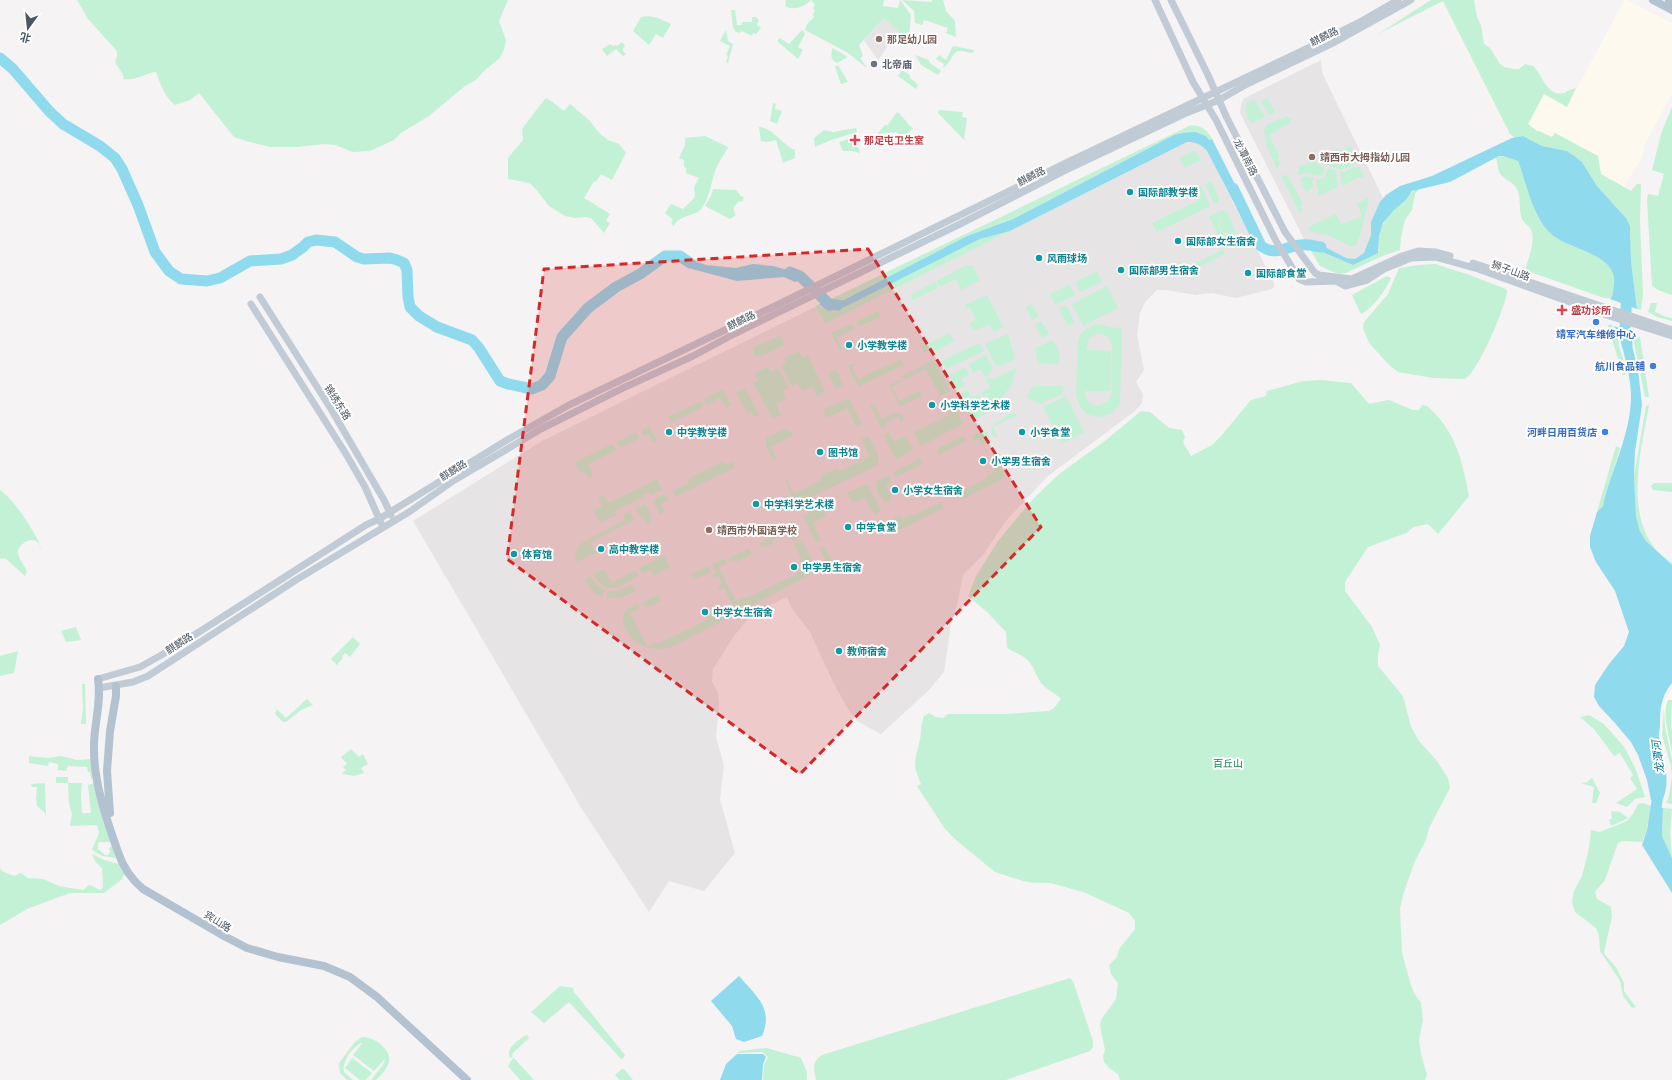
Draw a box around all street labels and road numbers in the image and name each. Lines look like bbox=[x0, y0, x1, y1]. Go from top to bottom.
street label: 麒麟路 bbox=[1308, 24, 1340, 48]
street label: 龙潭南路 bbox=[1232, 136, 1260, 178]
street label: 麒麟路 bbox=[1015, 164, 1047, 188]
street label: 狮子山路 bbox=[1490, 258, 1532, 282]
street label: 麒麟路 bbox=[725, 308, 757, 332]
street label: 锦绣东路 bbox=[322, 382, 354, 422]
street label: 麒麟路 bbox=[437, 457, 469, 483]
street label: 麒麟路 bbox=[163, 630, 195, 656]
street label: 宾山路 bbox=[202, 908, 234, 934]

